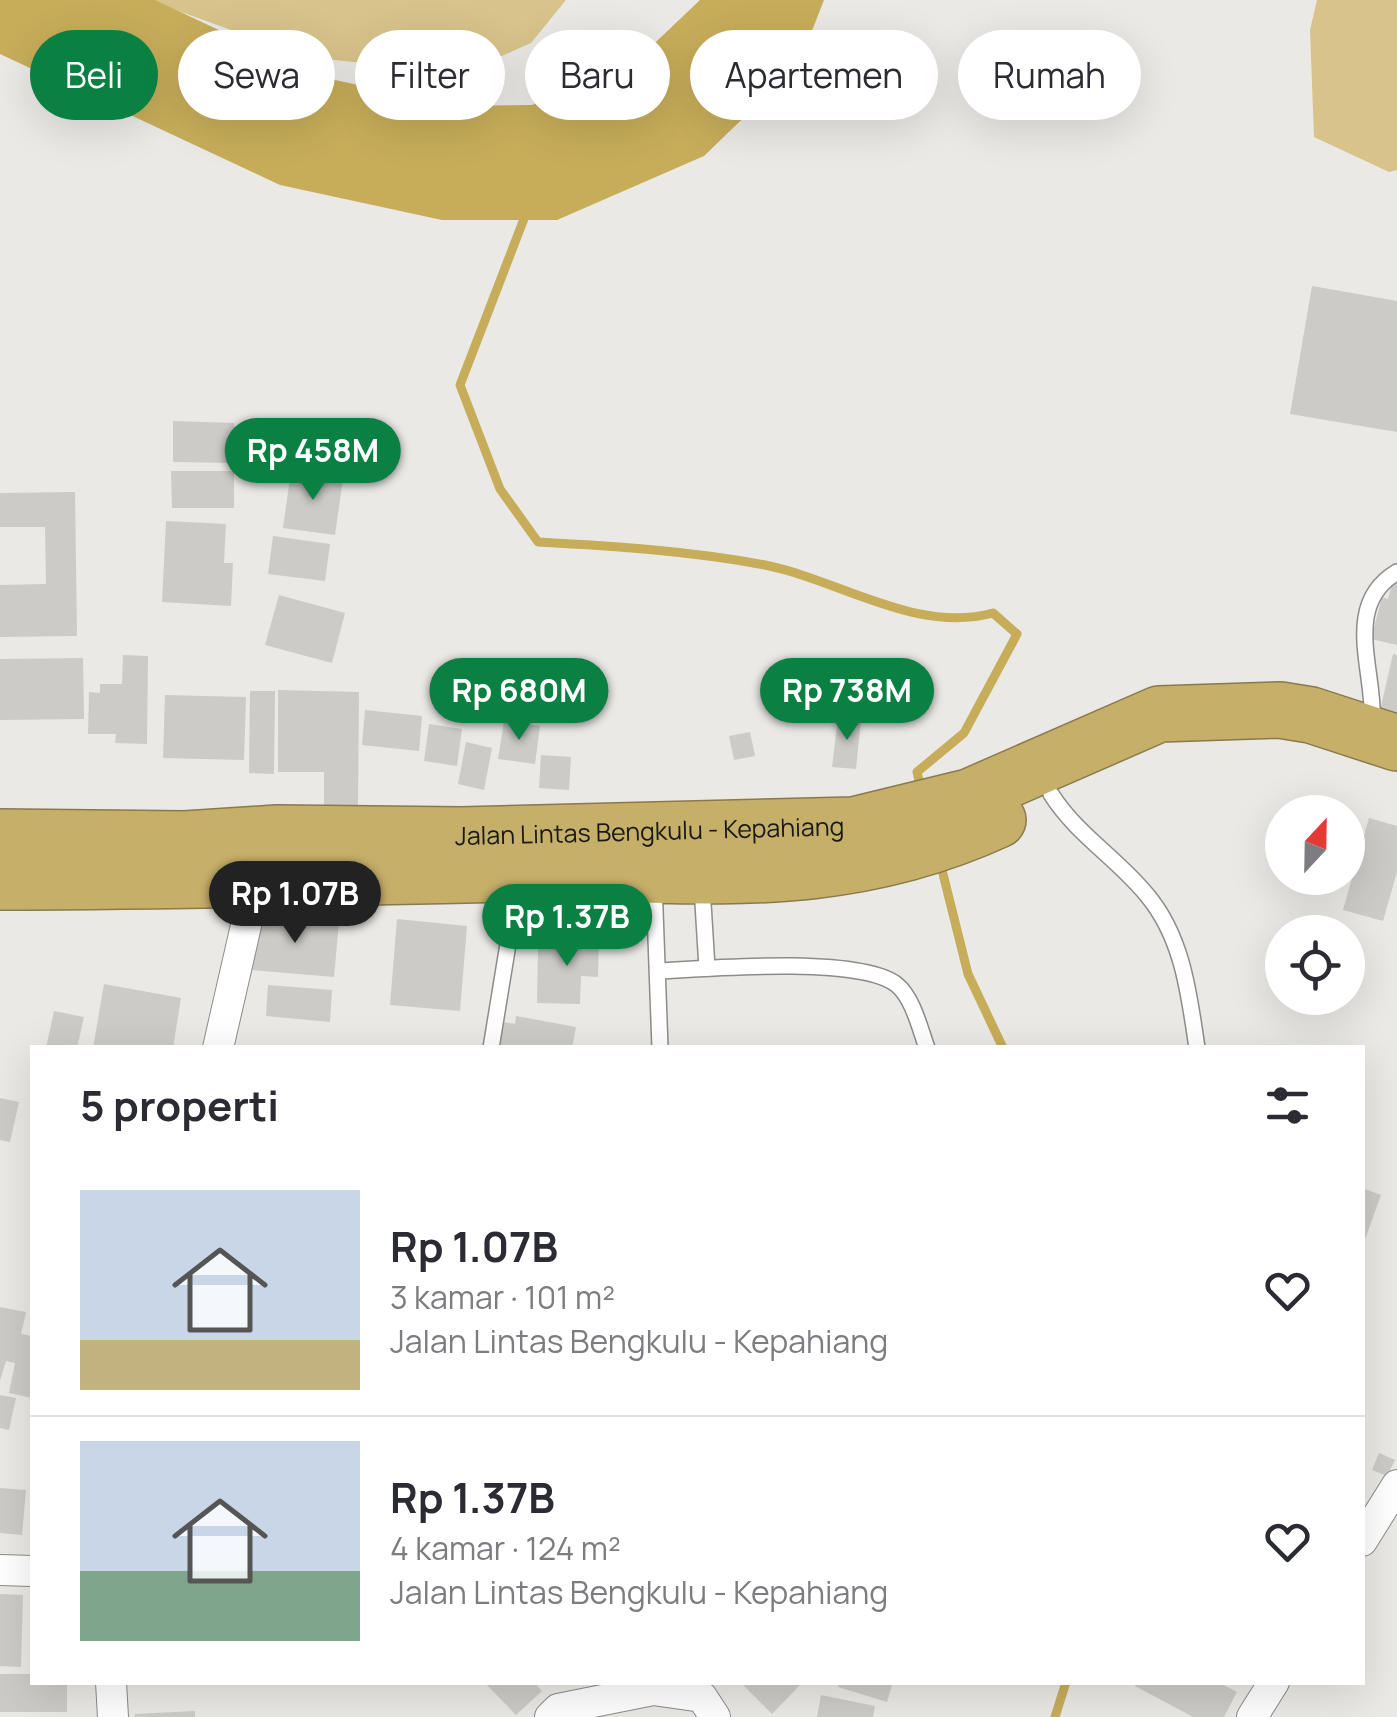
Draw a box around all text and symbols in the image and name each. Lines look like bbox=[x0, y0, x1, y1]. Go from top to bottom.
chip: Beli bbox=[30, 30, 158, 120]
chip: Sewa bbox=[178, 30, 335, 120]
chip: Filter bbox=[355, 30, 505, 120]
chip: Baru bbox=[525, 30, 670, 120]
chip: Apartemen bbox=[690, 30, 938, 120]
chip: Rumah bbox=[958, 30, 1141, 120]
pin: Rp 458M bbox=[221, 418, 405, 503]
text: Rp 458M bbox=[247, 428, 379, 472]
pin: Rp 680M bbox=[427, 658, 611, 743]
pin: Rp 738M bbox=[755, 658, 939, 743]
text: Rp 680M bbox=[451, 668, 587, 712]
text: Rp 738M bbox=[782, 668, 912, 712]
north arrow bbox=[1265, 795, 1365, 895]
map controls bbox=[1265, 795, 1365, 1015]
street label: Jalan Lintas Bengkulu - Kepahiang bbox=[455, 808, 845, 853]
pin: Rp 1.07B bbox=[192, 861, 398, 946]
text: Rp 1.07B bbox=[231, 871, 359, 915]
pin: Rp 1.37B bbox=[464, 884, 670, 969]
text: Rp 1.37B bbox=[504, 894, 630, 938]
button: locate bbox=[1265, 915, 1365, 1015]
text: 5 properti bbox=[80, 1076, 279, 1134]
icon: filters bbox=[1260, 1078, 1315, 1133]
text: Rp 1.07B bbox=[390, 1217, 558, 1275]
icon: home bbox=[160, 1230, 280, 1350]
icon: heart bbox=[1260, 1263, 1315, 1318]
text: 3 kamar · 101 m² bbox=[390, 1275, 615, 1319]
text: Jalan Lintas Bengkulu - Kepahiang bbox=[390, 1319, 888, 1363]
text: Rp 1.37B bbox=[390, 1468, 555, 1526]
icon: home bbox=[160, 1481, 280, 1601]
icon: heart bbox=[1260, 1514, 1315, 1569]
text: 4 kamar · 124 m² bbox=[390, 1526, 621, 1570]
text: Jalan Lintas Bengkulu - Kepahiang bbox=[390, 1570, 888, 1614]

